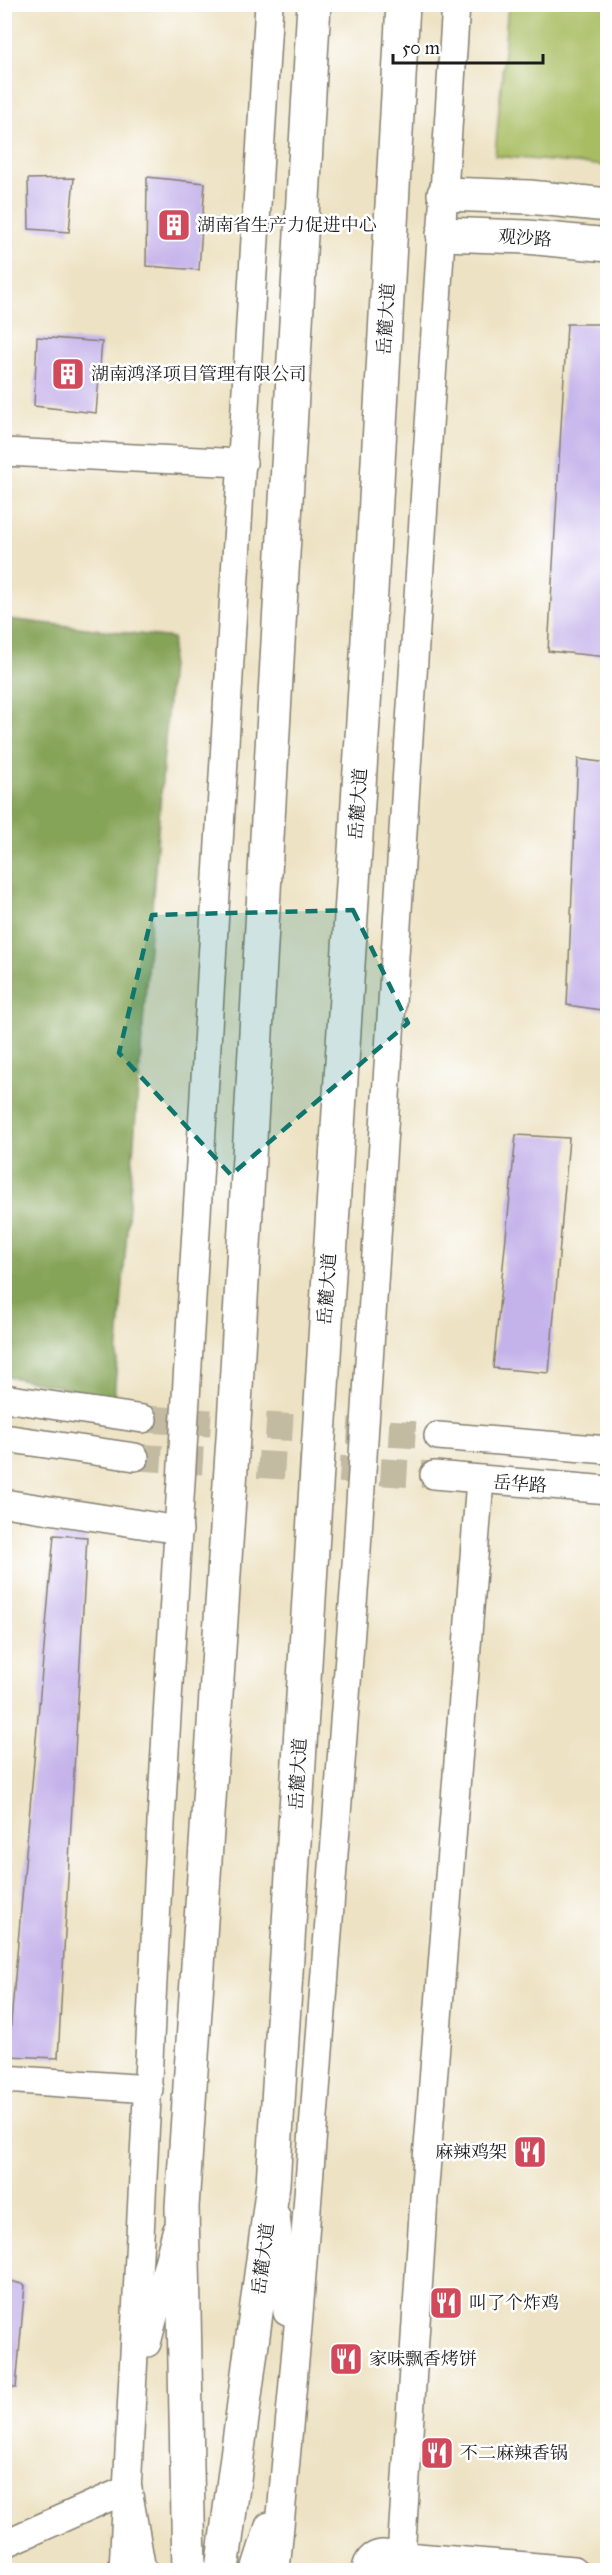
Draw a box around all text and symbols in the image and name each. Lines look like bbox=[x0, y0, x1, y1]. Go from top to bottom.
scale bar bbox=[393, 27, 543, 65]
text: 50 m bbox=[402, 37, 440, 59]
building icon: 湖南省生产力促进中心 bbox=[156, 207, 192, 243]
place label: 湖南省生产力促进中心 bbox=[197, 214, 377, 236]
street label: 观沙路 bbox=[497, 225, 553, 251]
street label: 岳麓大道 bbox=[373, 282, 399, 356]
building icon: 湖南鸿泽项目管理有限公司 bbox=[50, 356, 86, 392]
place label: 湖南鸿泽项目管理有限公司 bbox=[91, 363, 307, 385]
street label: 岳麓大道 bbox=[345, 767, 371, 841]
street label: 岳麓大道 bbox=[314, 1252, 340, 1326]
street label: 岳华路 bbox=[492, 1471, 548, 1497]
street label: 岳麓大道 bbox=[285, 1737, 311, 1811]
restaurant icon: 麻辣鸡架 bbox=[512, 2134, 548, 2170]
place label: 麻辣鸡架 bbox=[435, 2141, 507, 2163]
street label: 岳麓大道 bbox=[248, 2222, 278, 2296]
restaurant icon: 叫了个炸鸡 bbox=[428, 2285, 464, 2321]
place label: 叫了个炸鸡 bbox=[469, 2292, 559, 2314]
restaurant icon: 家味飘香烤饼 bbox=[328, 2341, 364, 2377]
place label: 家味飘香烤饼 bbox=[369, 2348, 477, 2370]
restaurant icon: 不二麻辣香锅 bbox=[419, 2435, 455, 2471]
place label: 不二麻辣香锅 bbox=[460, 2442, 568, 2464]

